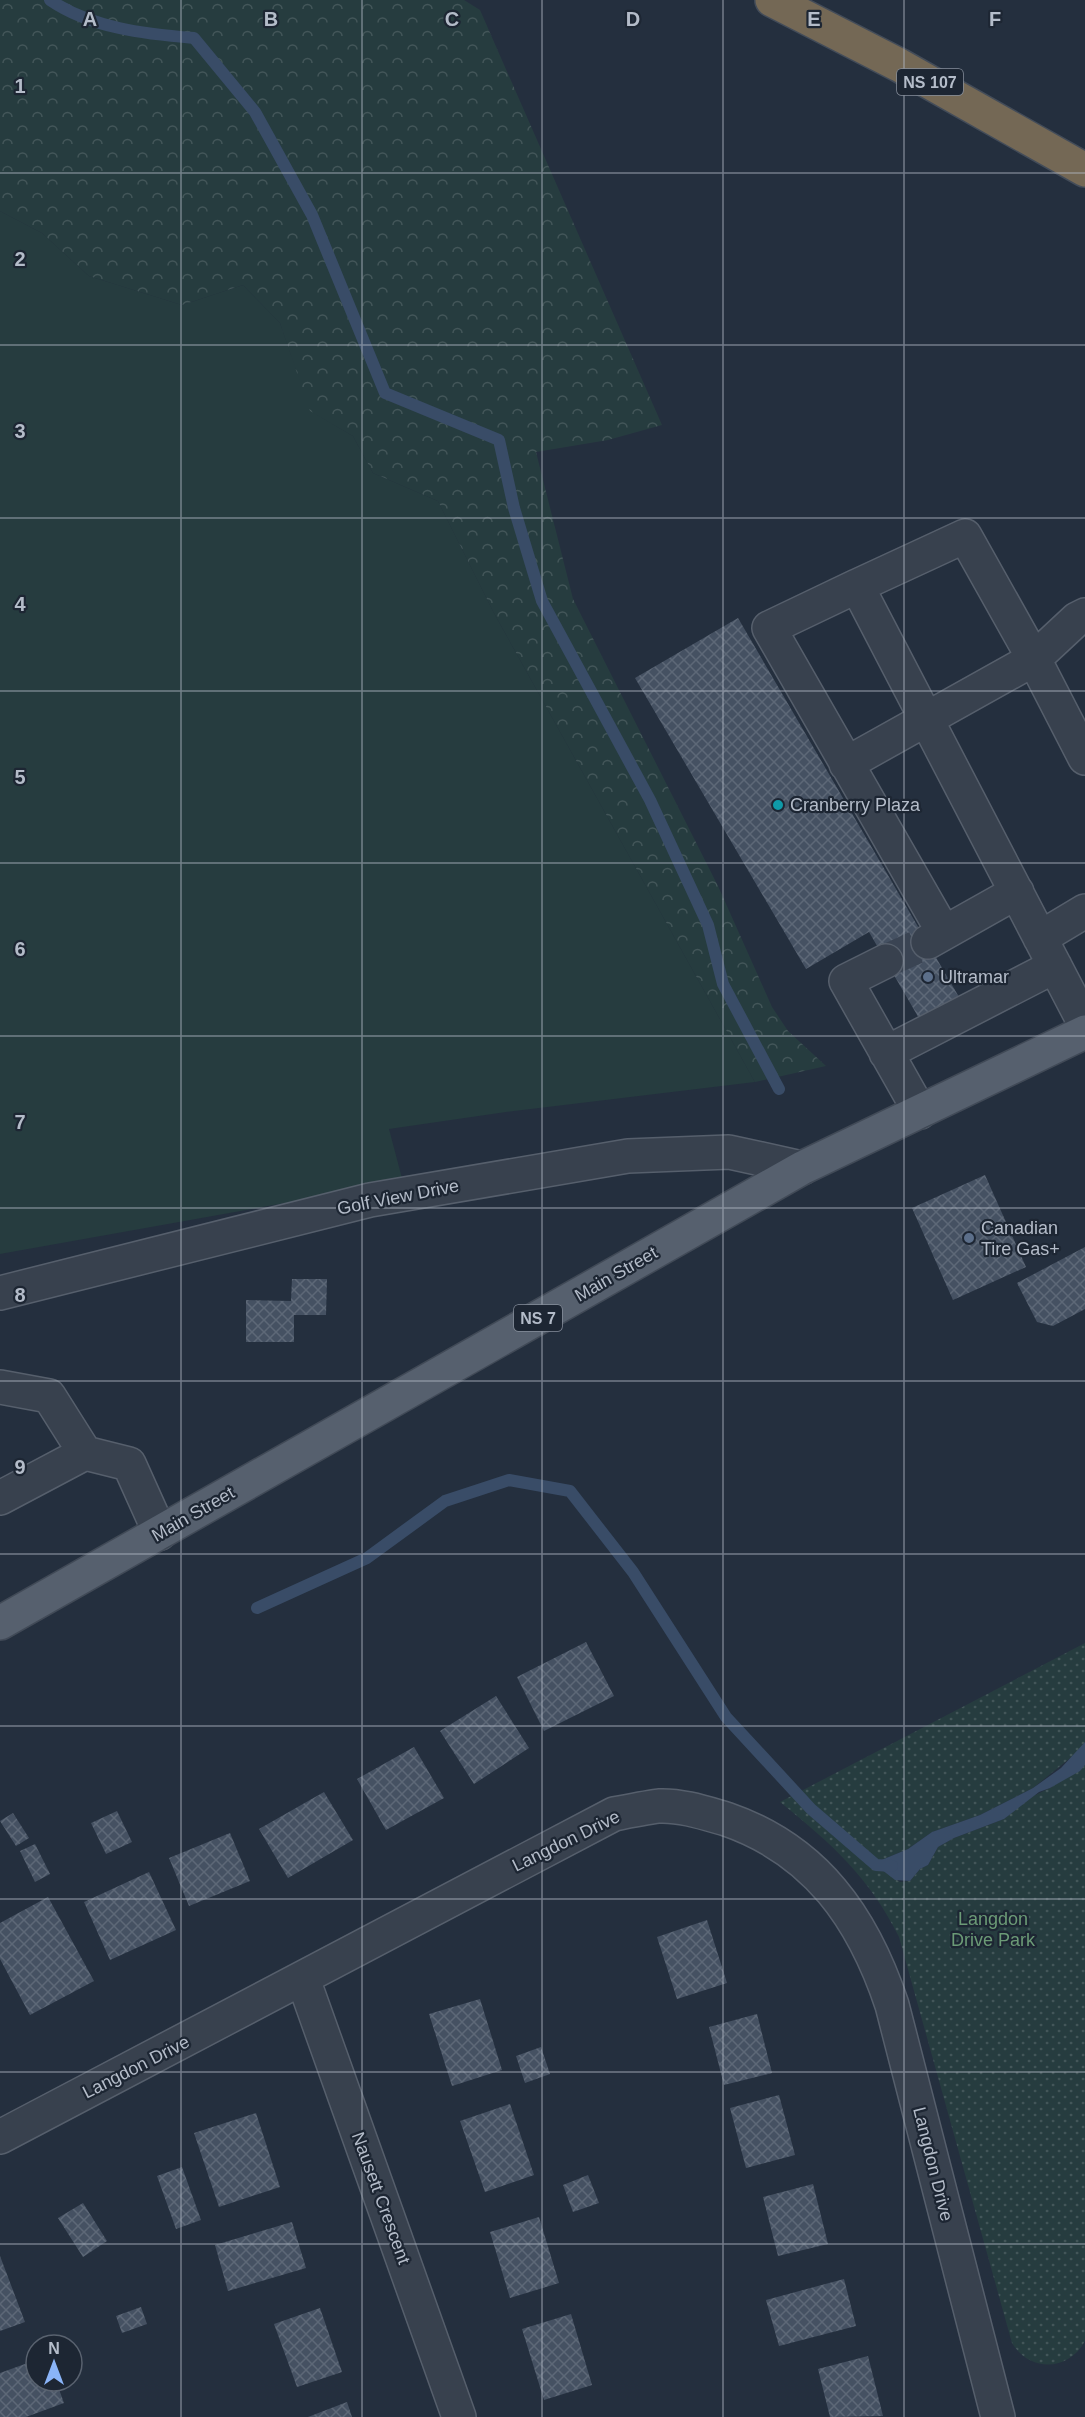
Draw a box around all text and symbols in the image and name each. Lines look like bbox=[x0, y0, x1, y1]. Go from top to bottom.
text: A bbox=[83, 8, 97, 30]
text: B bbox=[264, 8, 278, 30]
text: C bbox=[445, 8, 459, 30]
text: D bbox=[626, 8, 640, 30]
text: E bbox=[807, 8, 821, 30]
text: F bbox=[989, 8, 1001, 30]
road number: NS 107 bbox=[897, 69, 963, 95]
text: 1 bbox=[14, 75, 26, 97]
text: 2 bbox=[14, 248, 26, 270]
text: 3 bbox=[14, 420, 26, 442]
text: 4 bbox=[14, 593, 26, 615]
text: 5 bbox=[14, 766, 26, 788]
place label: Cranberry Plaza bbox=[790, 795, 921, 815]
marker: Cranberry Plaza bbox=[771, 798, 785, 812]
text: 6 bbox=[14, 938, 26, 960]
place label: Ultramar bbox=[940, 967, 1009, 987]
marker: Ultramar bbox=[921, 970, 935, 984]
text: 7 bbox=[14, 1111, 26, 1133]
street label: Golf View Drive bbox=[335, 1175, 461, 1219]
place label: Canadian Tire Gas+ bbox=[981, 1218, 1060, 1259]
marker: Canadian Tire Gas+ bbox=[962, 1231, 976, 1245]
street label: Main Street bbox=[571, 1242, 661, 1306]
text: 8 bbox=[14, 1284, 26, 1306]
road number: NS 7 bbox=[514, 1305, 562, 1331]
text: 9 bbox=[14, 1456, 26, 1478]
street label: Main Street bbox=[148, 1482, 238, 1546]
street label: Langdon Drive bbox=[509, 1806, 623, 1876]
park label: Langdon Drive Park bbox=[951, 1909, 1036, 1950]
street label: Langdon Drive bbox=[79, 2032, 193, 2102]
street label: Langdon Drive bbox=[909, 2105, 957, 2223]
street label: Nausett Crescent bbox=[348, 2129, 414, 2267]
north arrow bbox=[24, 2333, 84, 2393]
text: N bbox=[48, 2340, 60, 2357]

